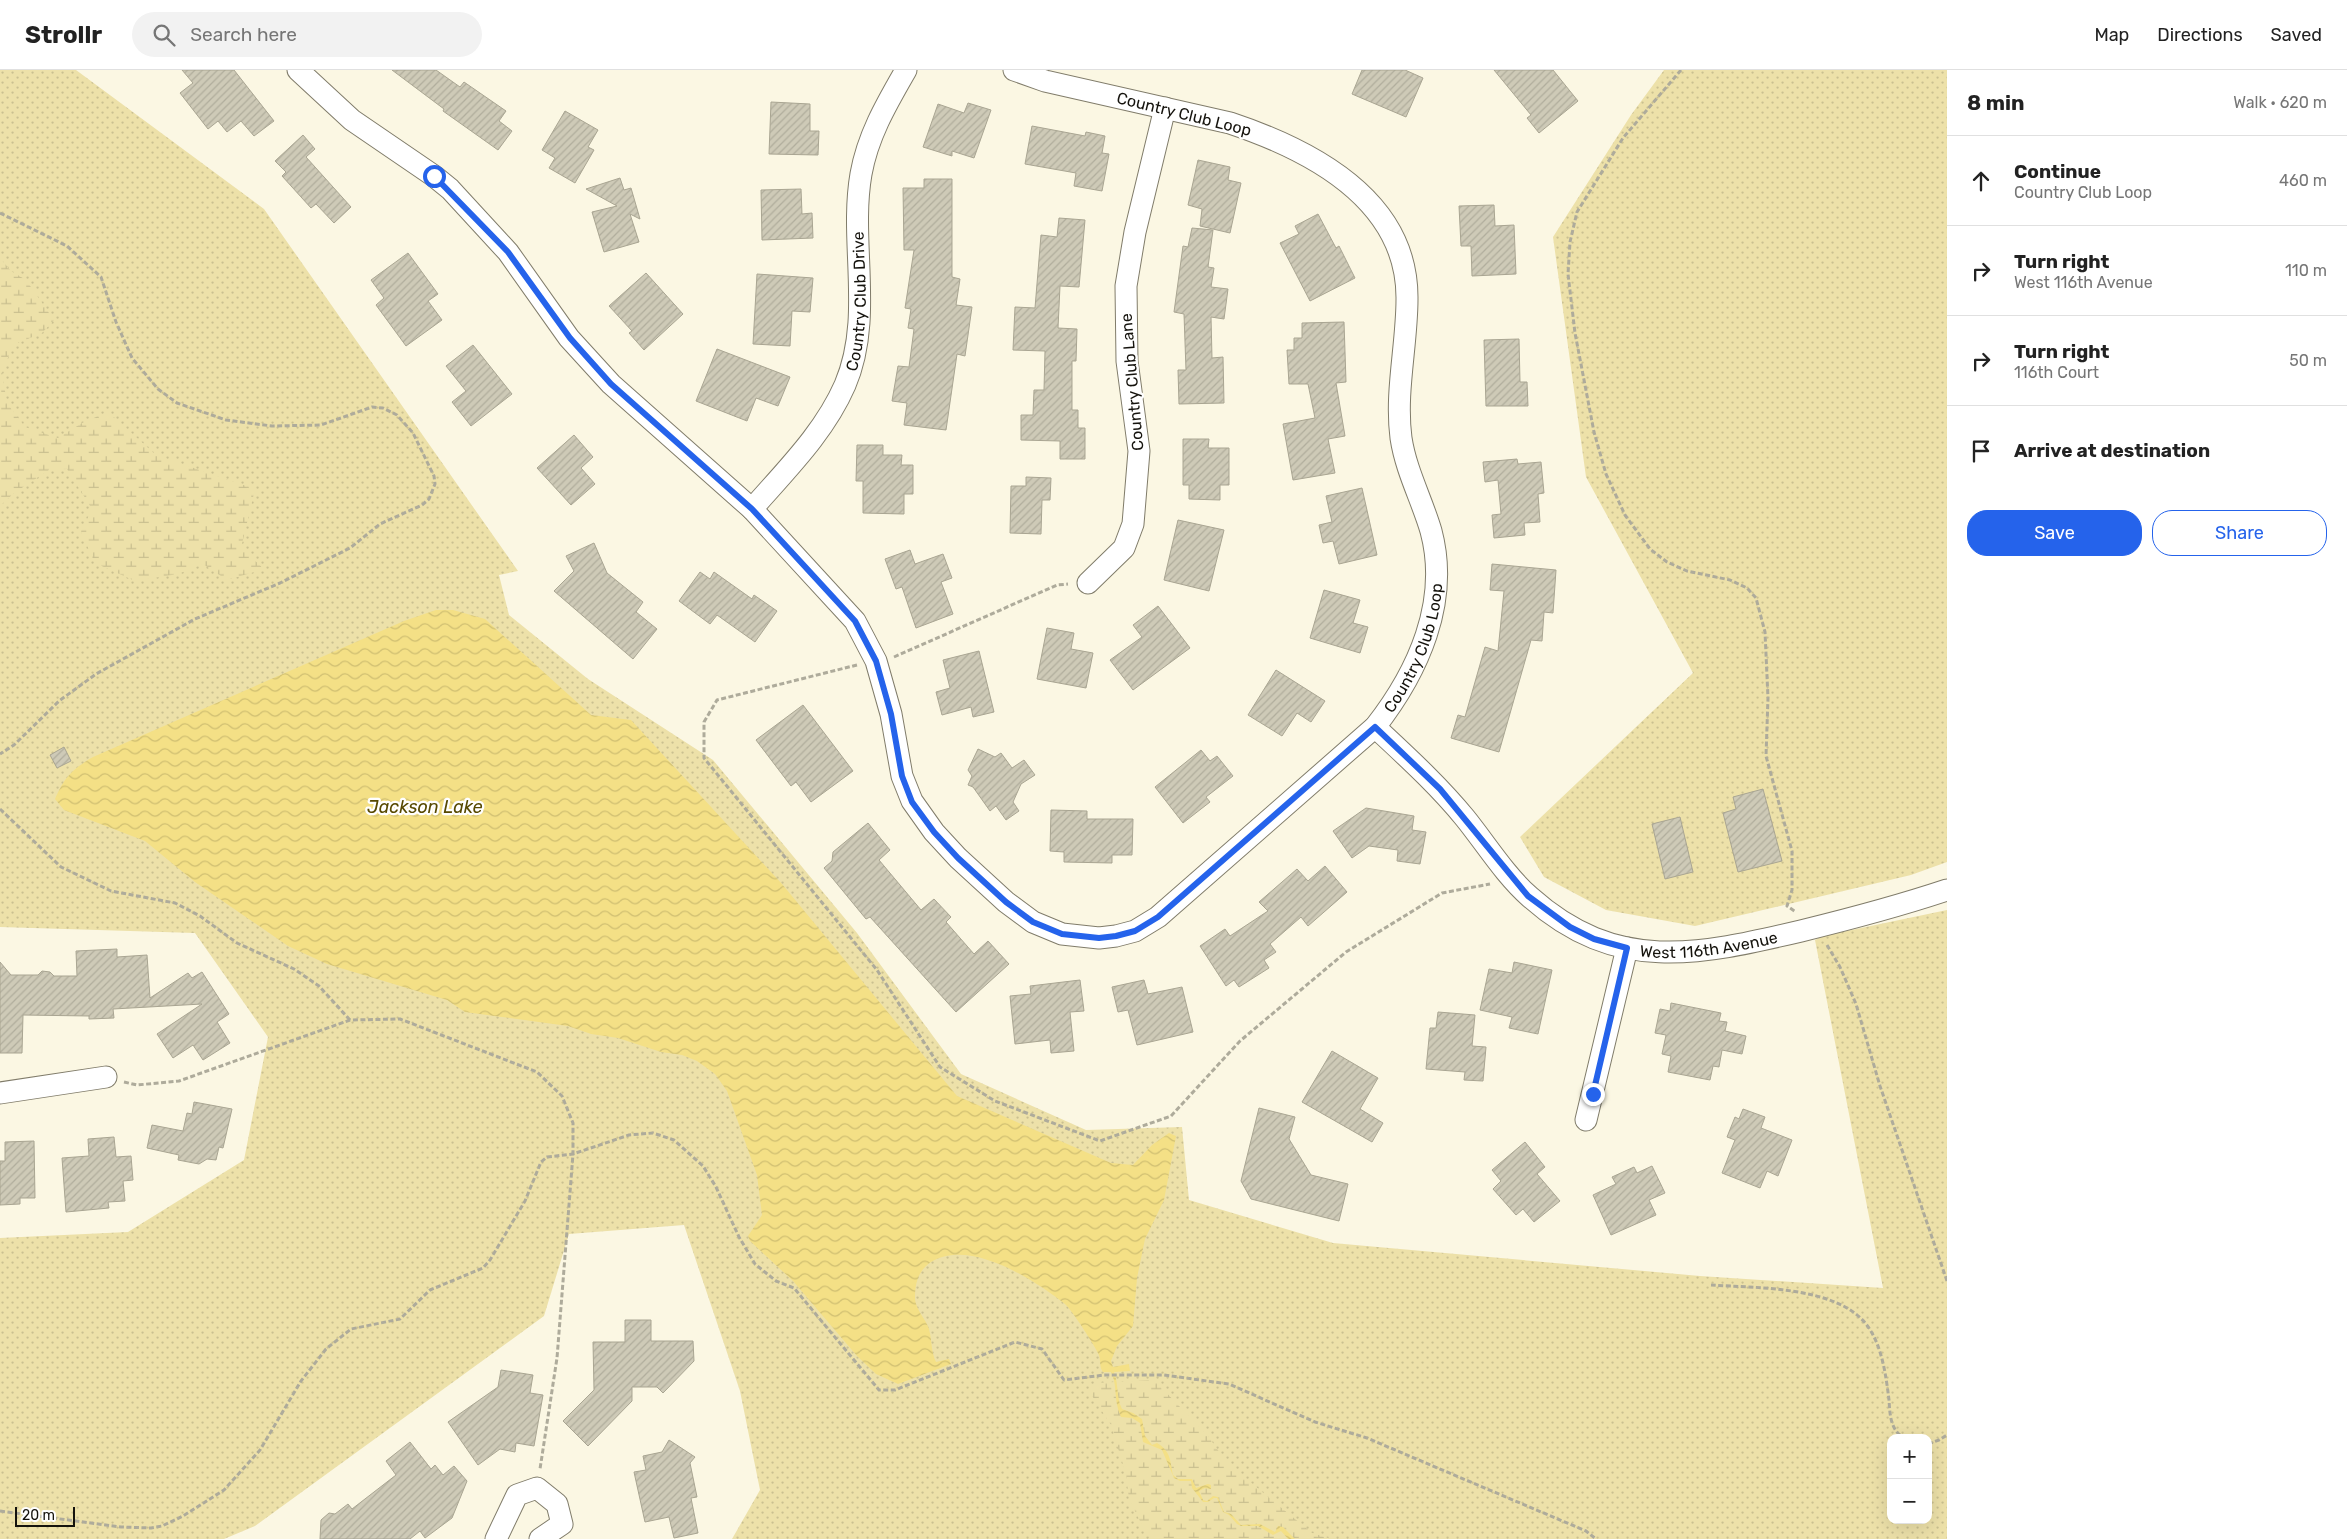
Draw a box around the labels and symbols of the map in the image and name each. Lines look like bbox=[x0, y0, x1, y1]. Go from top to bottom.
street label: Country Club Loop bbox=[1115, 88, 1253, 140]
route start bbox=[423, 165, 446, 188]
street label: Country Club Drive bbox=[841, 231, 869, 373]
street label: Country Club Lane bbox=[1117, 312, 1147, 451]
street label: Country Club Loop bbox=[1379, 583, 1446, 716]
water label: Jackson Lake bbox=[367, 796, 483, 818]
street label: West 116th Avenue bbox=[1639, 927, 1779, 962]
route end bbox=[1582, 1083, 1605, 1106]
scale bar bbox=[15, 1504, 75, 1527]

